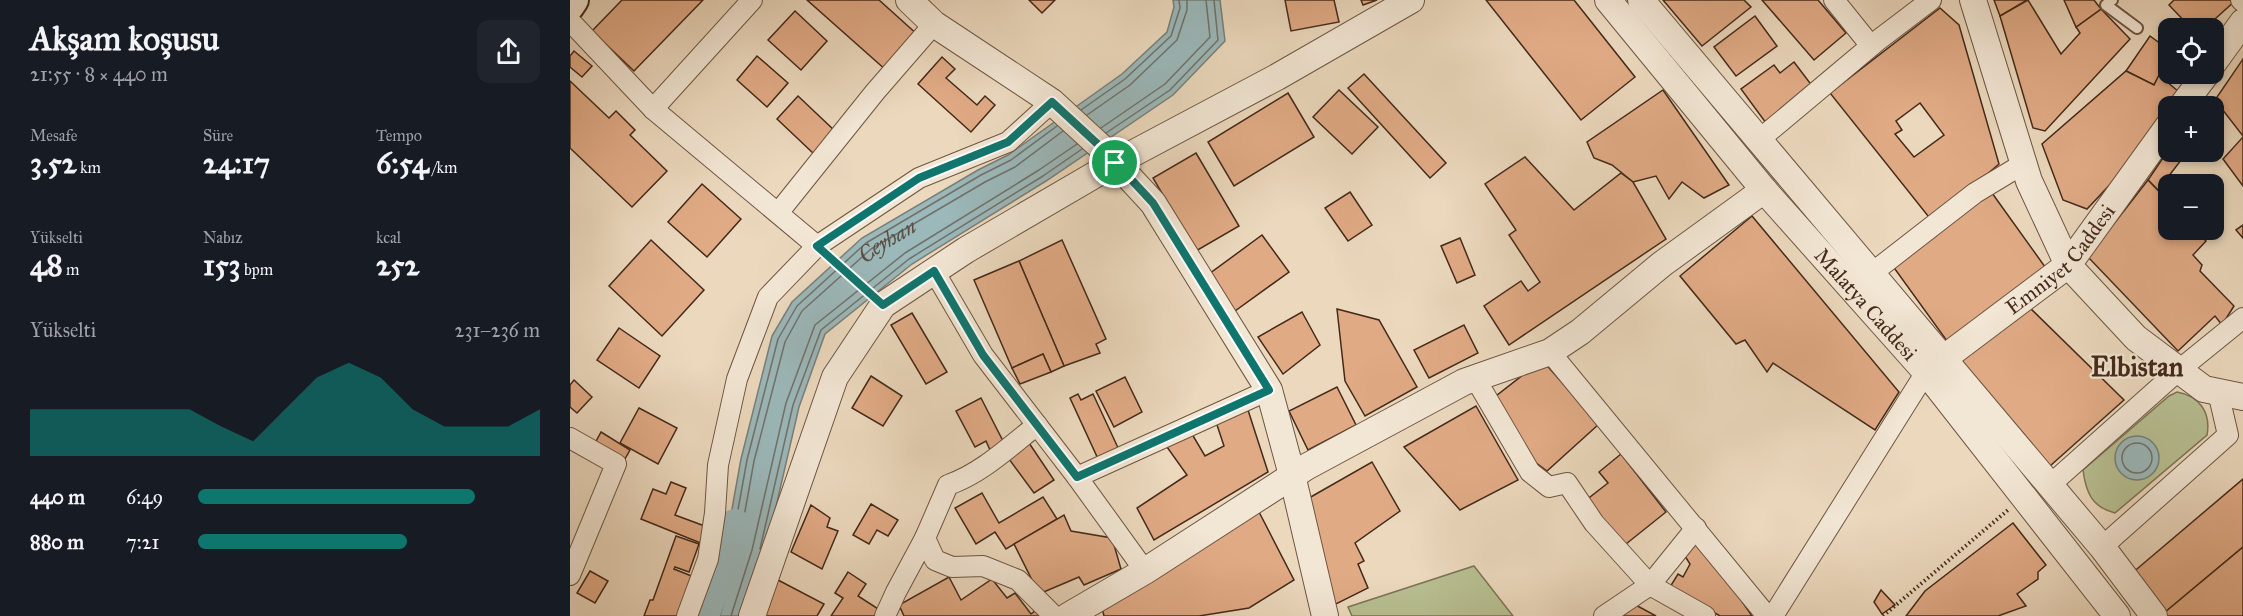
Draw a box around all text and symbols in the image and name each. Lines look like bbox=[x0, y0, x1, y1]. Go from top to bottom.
map controls bbox=[2158, 18, 2224, 240]
button: locate bbox=[2158, 18, 2224, 84]
text: Akşam koşusu bbox=[30, 19, 219, 59]
button: share bbox=[477, 20, 540, 83]
text: 21:55 · 8 × 440 m bbox=[30, 62, 168, 86]
button: + bbox=[2158, 96, 2224, 162]
text: Mesafe bbox=[30, 126, 78, 145]
text: Süre bbox=[203, 126, 233, 145]
text: Tempo bbox=[376, 126, 422, 145]
pin bbox=[1089, 137, 1140, 188]
text: 3.52 bbox=[30, 145, 77, 181]
text: 24:17 bbox=[203, 145, 270, 181]
text: 6:54 bbox=[376, 145, 429, 181]
icon: arrive bbox=[1098, 146, 1131, 179]
text: km bbox=[77, 158, 101, 177]
text: /km bbox=[429, 158, 457, 177]
button: − bbox=[2158, 174, 2224, 240]
street label: Emniyet Caddesi bbox=[2000, 199, 2121, 320]
water label: Ceyhan bbox=[852, 212, 921, 268]
text: Yükselti bbox=[30, 228, 83, 247]
text: Nabız bbox=[203, 228, 243, 247]
text: kcal bbox=[376, 228, 401, 247]
street label: Malatya Caddesi bbox=[1809, 243, 1923, 366]
text: 48 bbox=[30, 247, 63, 283]
text: 153 bbox=[203, 247, 241, 283]
text: 252 bbox=[376, 247, 419, 283]
text: m bbox=[63, 260, 80, 279]
text: bpm bbox=[241, 260, 273, 279]
text: Yükselti bbox=[30, 318, 96, 342]
text: 231–236 m bbox=[455, 318, 540, 342]
district label: Elbistan bbox=[2091, 350, 2184, 383]
text: 440 m bbox=[30, 485, 85, 509]
text: 6:49 bbox=[126, 485, 163, 509]
text: 880 m bbox=[30, 530, 84, 554]
text: 7:21 bbox=[126, 530, 159, 554]

